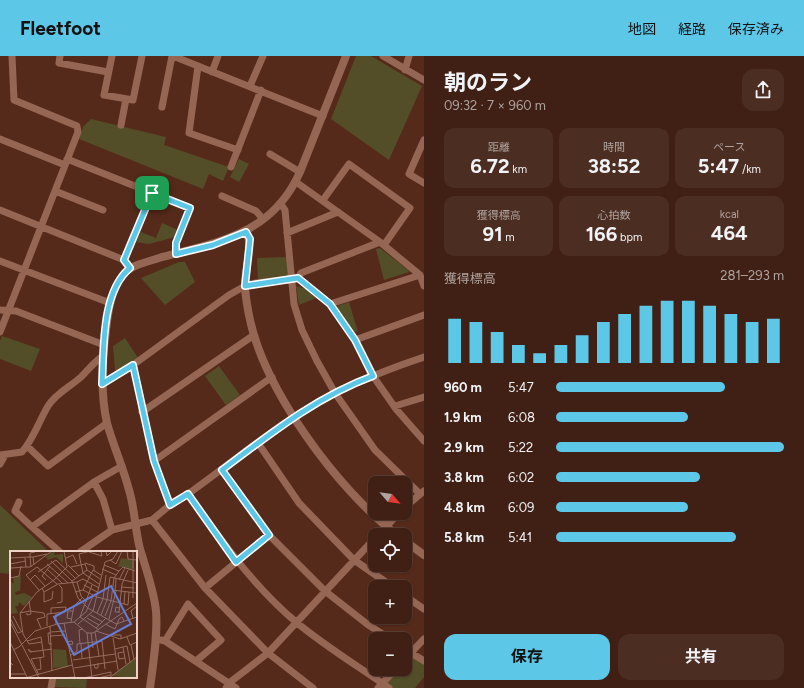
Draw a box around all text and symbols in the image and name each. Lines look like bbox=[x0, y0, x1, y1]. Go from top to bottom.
text: Fleetfoot bbox=[20, 17, 101, 40]
text: 地図 bbox=[628, 21, 656, 38]
text: 経路 bbox=[678, 21, 706, 38]
text: 保存済み bbox=[728, 21, 784, 38]
text: 朝のラン bbox=[444, 69, 532, 96]
button: share bbox=[742, 69, 784, 111]
text: 09:32 · 7 × 960 m bbox=[444, 98, 546, 113]
text: 距離 bbox=[488, 141, 510, 154]
text: 時間 bbox=[603, 141, 625, 154]
text: ペース bbox=[713, 141, 746, 154]
text: 6.72 bbox=[470, 154, 510, 178]
text: 38:52 bbox=[588, 154, 640, 178]
text: 5:47 bbox=[698, 154, 739, 178]
text: km bbox=[510, 163, 527, 176]
text: /km bbox=[739, 163, 761, 176]
pin bbox=[135, 176, 169, 210]
icon: arrive bbox=[141, 182, 163, 204]
text: kcal bbox=[720, 208, 739, 221]
text: 獲得標高 bbox=[477, 209, 521, 222]
text: 心拍数 bbox=[597, 209, 630, 222]
text: 464 bbox=[711, 221, 748, 245]
text: 91 bbox=[483, 222, 503, 246]
text: 166 bbox=[586, 222, 617, 246]
text: m bbox=[503, 231, 515, 244]
text: bpm bbox=[617, 231, 642, 244]
text: 281–293 m bbox=[720, 268, 784, 283]
text: 獲得標高 bbox=[444, 271, 496, 286]
text: 960 m bbox=[444, 380, 482, 395]
text: 5:47 bbox=[508, 380, 534, 395]
text: 1.9 km bbox=[444, 410, 482, 425]
text: 6:08 bbox=[508, 410, 535, 425]
text: 2.9 km bbox=[444, 440, 484, 455]
text: 5:22 bbox=[508, 440, 533, 455]
text: 3.8 km bbox=[444, 470, 484, 485]
text: 6:02 bbox=[508, 470, 534, 485]
north arrow bbox=[368, 476, 412, 520]
map controls bbox=[368, 476, 412, 676]
text: 4.8 km bbox=[444, 500, 485, 515]
text: 6:09 bbox=[508, 500, 534, 515]
button: locate bbox=[368, 528, 412, 572]
text: 5.8 km bbox=[444, 530, 484, 545]
text: 5:41 bbox=[508, 530, 532, 545]
inset map bbox=[10, 551, 137, 678]
button: + bbox=[368, 580, 412, 624]
button: − bbox=[368, 632, 412, 676]
button: 保存 bbox=[444, 634, 610, 680]
button: 共有 bbox=[618, 634, 784, 680]

